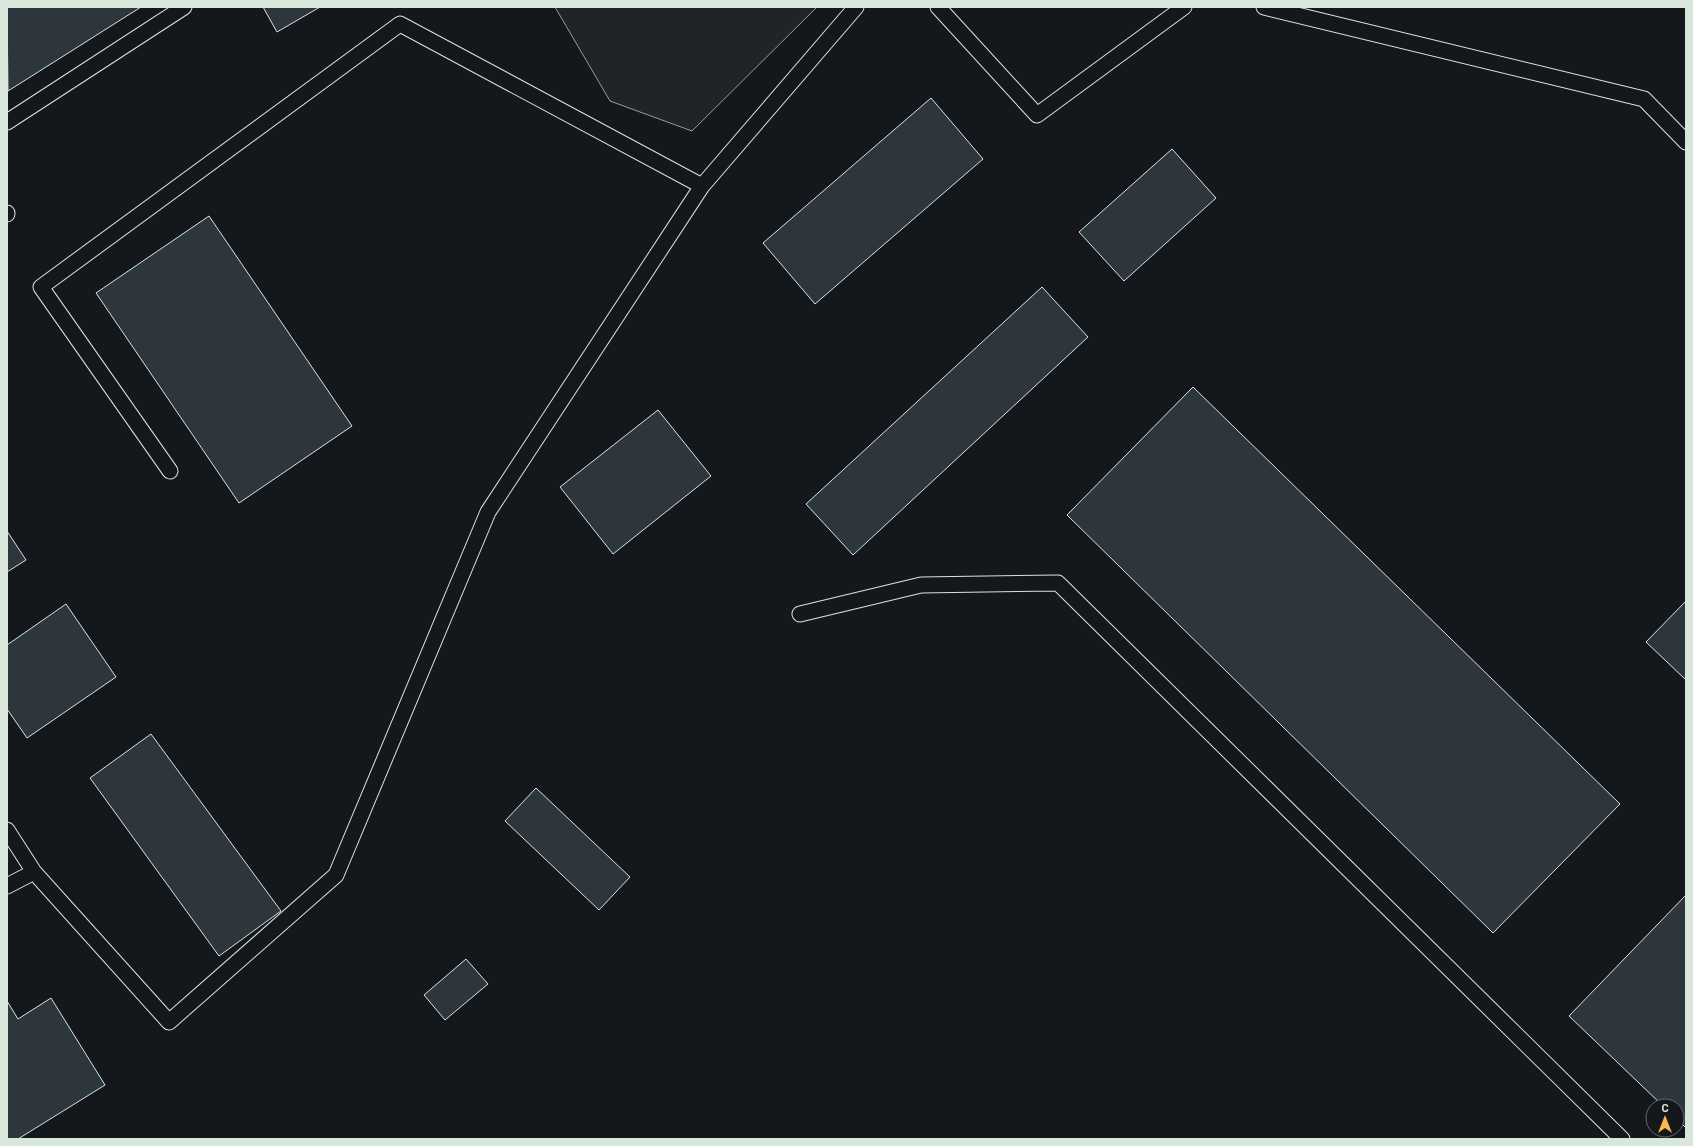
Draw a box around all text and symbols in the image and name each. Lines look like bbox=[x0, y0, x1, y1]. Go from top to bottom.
north arrow bbox=[1645, 1098, 1685, 1138]
text: С bbox=[1661, 1102, 1669, 1115]

